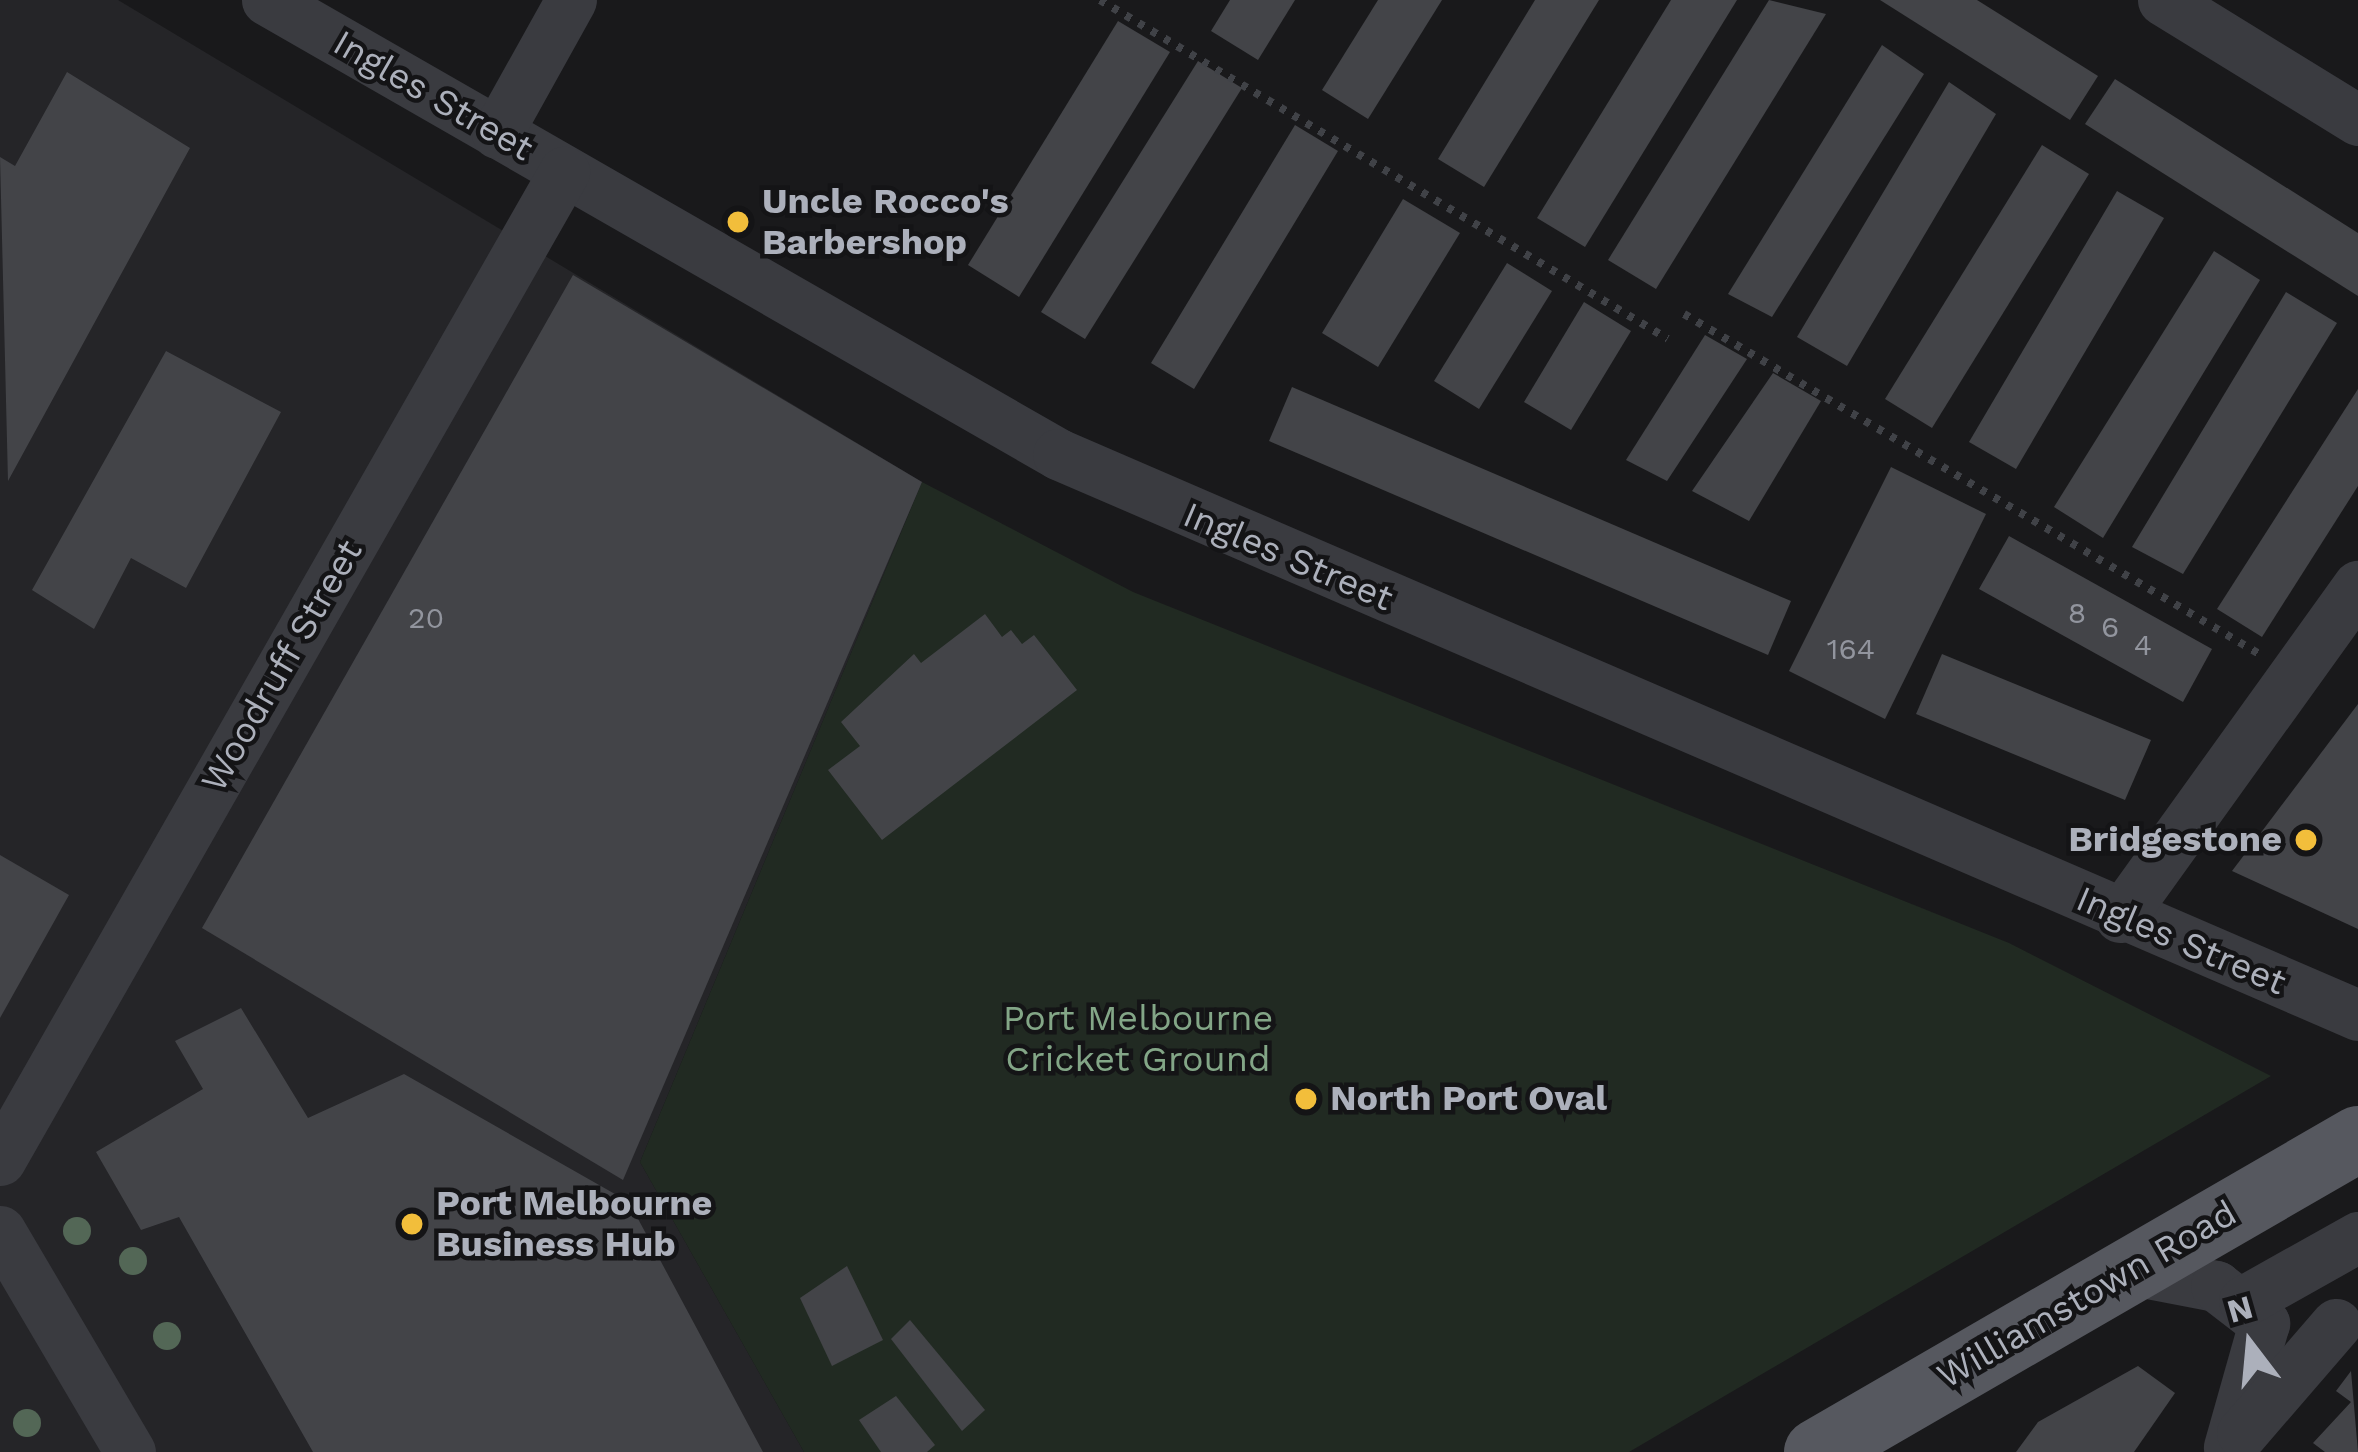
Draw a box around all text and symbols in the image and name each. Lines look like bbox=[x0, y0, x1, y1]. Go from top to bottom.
street label: Ingles Street bbox=[326, 21, 540, 171]
place label: Uncle Rocco's Barbershop bbox=[762, 179, 1009, 264]
marker: Uncle Rocco's Barbershop bbox=[725, 209, 751, 235]
street label: Ingles Street bbox=[1177, 493, 1399, 621]
street label: Woodruff Street bbox=[192, 532, 372, 800]
house number: 8 bbox=[2068, 595, 2086, 631]
house number: 20 bbox=[408, 600, 444, 636]
house number: 6 bbox=[2101, 609, 2119, 645]
house number: 4 bbox=[2134, 627, 2152, 663]
house number: 164 bbox=[1827, 631, 1875, 667]
place label: Bridgestone bbox=[2068, 818, 2282, 862]
marker: Bridgestone bbox=[2293, 827, 2319, 853]
street label: Ingles Street bbox=[2070, 877, 2292, 1005]
park label: Port Melbourne Cricket Ground bbox=[1003, 996, 1273, 1081]
place label: North Port Oval bbox=[1330, 1077, 1607, 1121]
marker: North Port Oval bbox=[1293, 1086, 1319, 1112]
place label: Port Melbourne Business Hub bbox=[436, 1181, 712, 1266]
street label: Williamstown Road bbox=[1930, 1192, 2244, 1398]
marker: Port Melbourne Business Hub bbox=[399, 1211, 425, 1237]
north arrow bbox=[2190, 1284, 2310, 1404]
text: N bbox=[2223, 1287, 2257, 1331]

